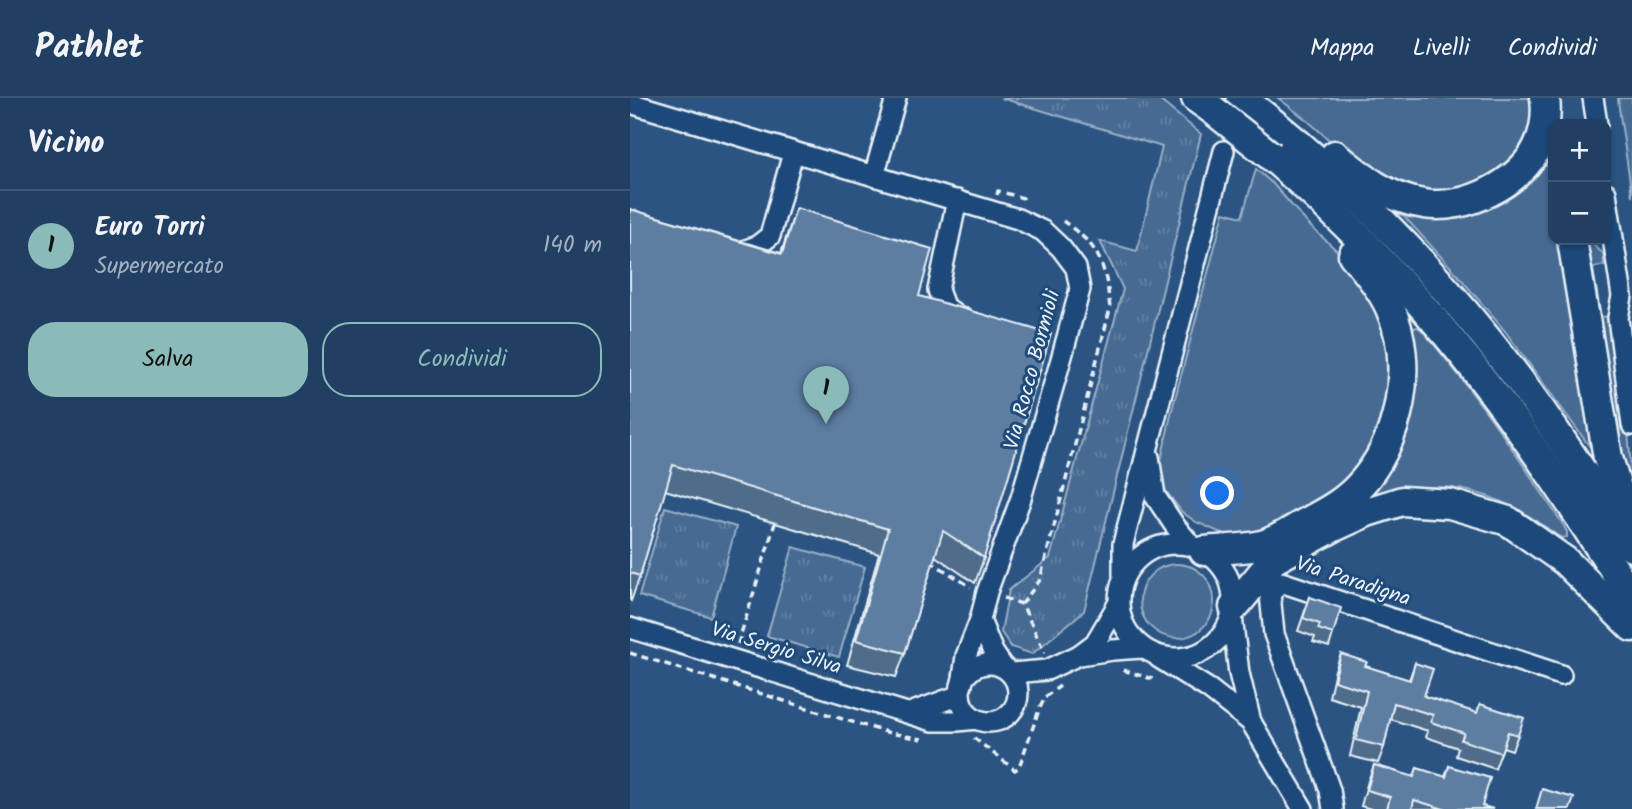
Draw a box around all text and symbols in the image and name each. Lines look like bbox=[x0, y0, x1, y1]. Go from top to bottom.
text: Pathlet bbox=[35, 22, 143, 75]
text: Mappa bbox=[1310, 29, 1375, 68]
text: Livelli bbox=[1413, 29, 1470, 68]
text: Condividi bbox=[1508, 29, 1597, 68]
map controls bbox=[1548, 119, 1611, 245]
button: + bbox=[1548, 119, 1611, 182]
text: Vicino bbox=[28, 120, 105, 168]
button: − bbox=[1548, 182, 1611, 245]
text: Euro Torri bbox=[95, 207, 205, 249]
text: 1 bbox=[48, 228, 54, 264]
text: 140 m bbox=[543, 228, 602, 264]
text: Supermercato bbox=[95, 249, 224, 285]
street label: Via Rocco Bormioli bbox=[996, 286, 1070, 454]
button: Salva bbox=[28, 322, 308, 397]
button: Condividi bbox=[322, 322, 602, 397]
pin: 1 bbox=[803, 366, 849, 424]
your location bbox=[1200, 476, 1234, 510]
street label: Via Paradigna bbox=[1291, 548, 1415, 616]
street label: Via Sergio Silva bbox=[707, 613, 845, 685]

